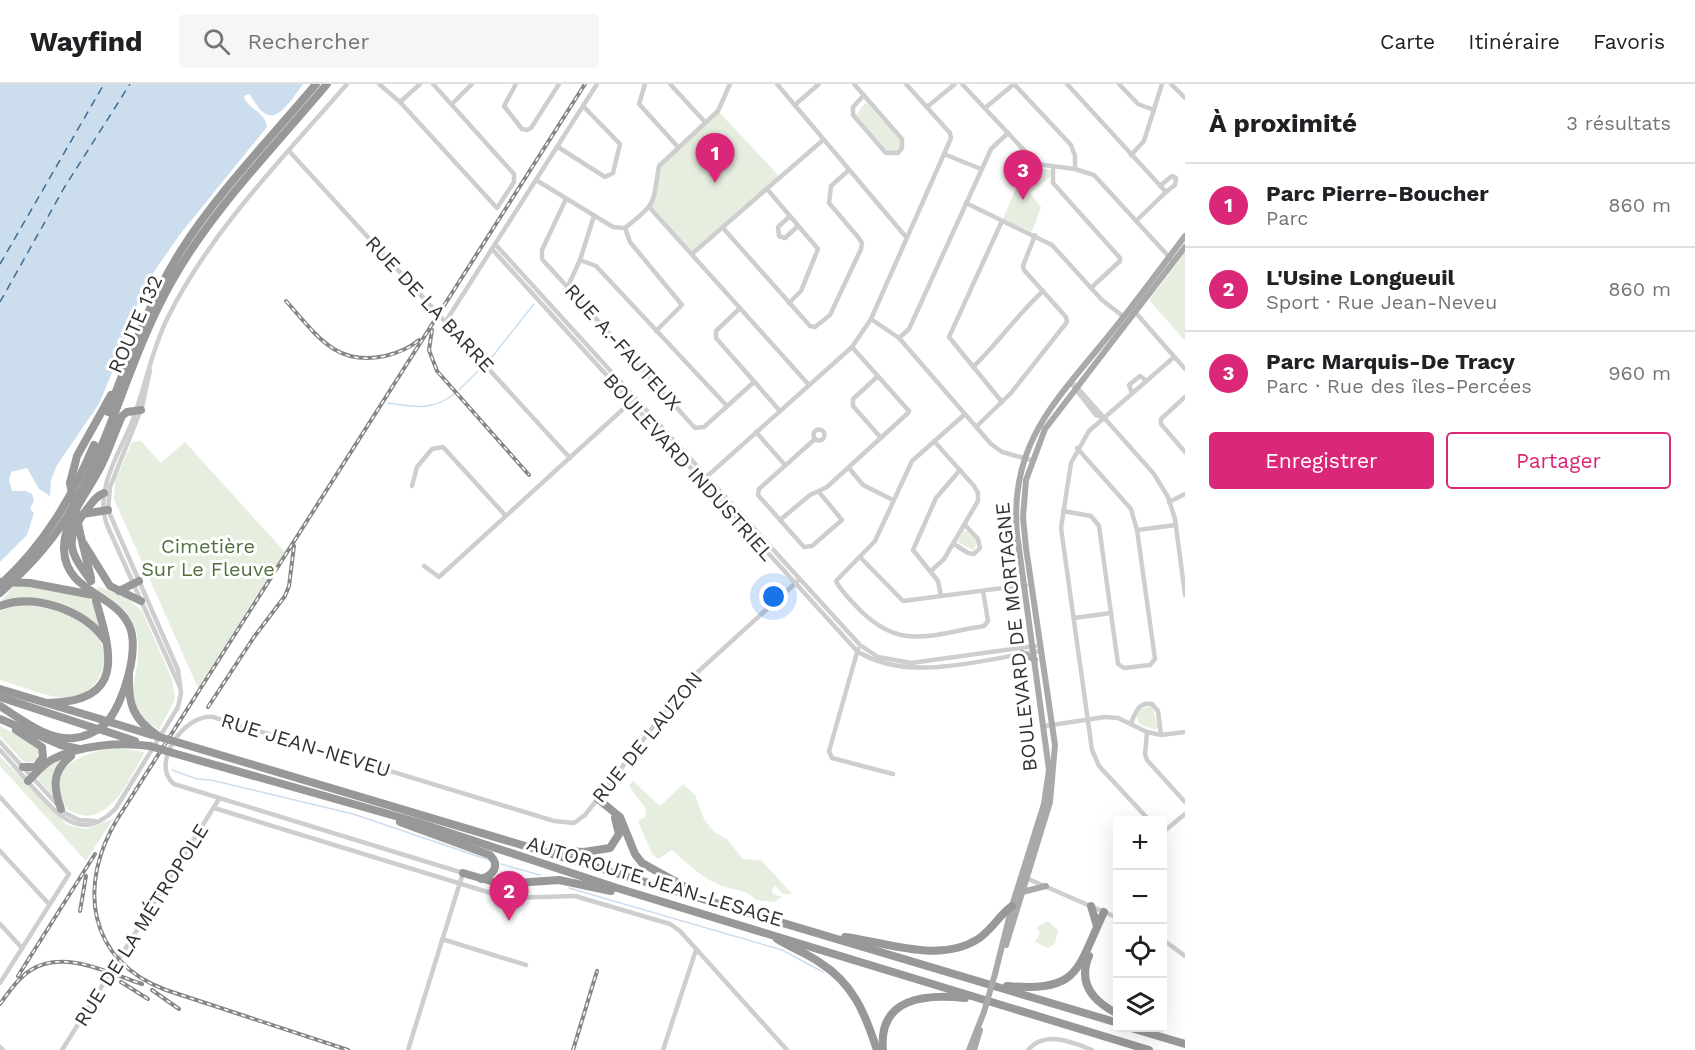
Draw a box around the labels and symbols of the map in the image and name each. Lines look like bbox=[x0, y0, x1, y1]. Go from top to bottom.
pin: 1 bbox=[696, 134, 734, 183]
pin: 3 bbox=[1004, 150, 1042, 200]
street label: RUE DE LA BARRE bbox=[361, 231, 499, 377]
street label: ROUTE 132 bbox=[103, 271, 167, 377]
street label: RUE A.-FAUTEUX bbox=[560, 279, 686, 415]
street label: BOULEVARD INDUSTRIEL bbox=[599, 368, 780, 566]
street label: BOULEVARD DE MORTAGNE bbox=[990, 501, 1042, 773]
park label: Cimetière Sur Le Fleuve bbox=[141, 534, 275, 581]
your location bbox=[759, 582, 788, 611]
street label: RUE DE LAUZON bbox=[587, 667, 707, 807]
street label: RUE JEAN-NEVEU bbox=[218, 708, 394, 782]
street label: RUE DE LA MÉTROPOLE bbox=[69, 819, 213, 1031]
street label: AUTOROUTE JEAN-LESAGE bbox=[524, 831, 786, 931]
pin: 2 bbox=[490, 872, 528, 921]

